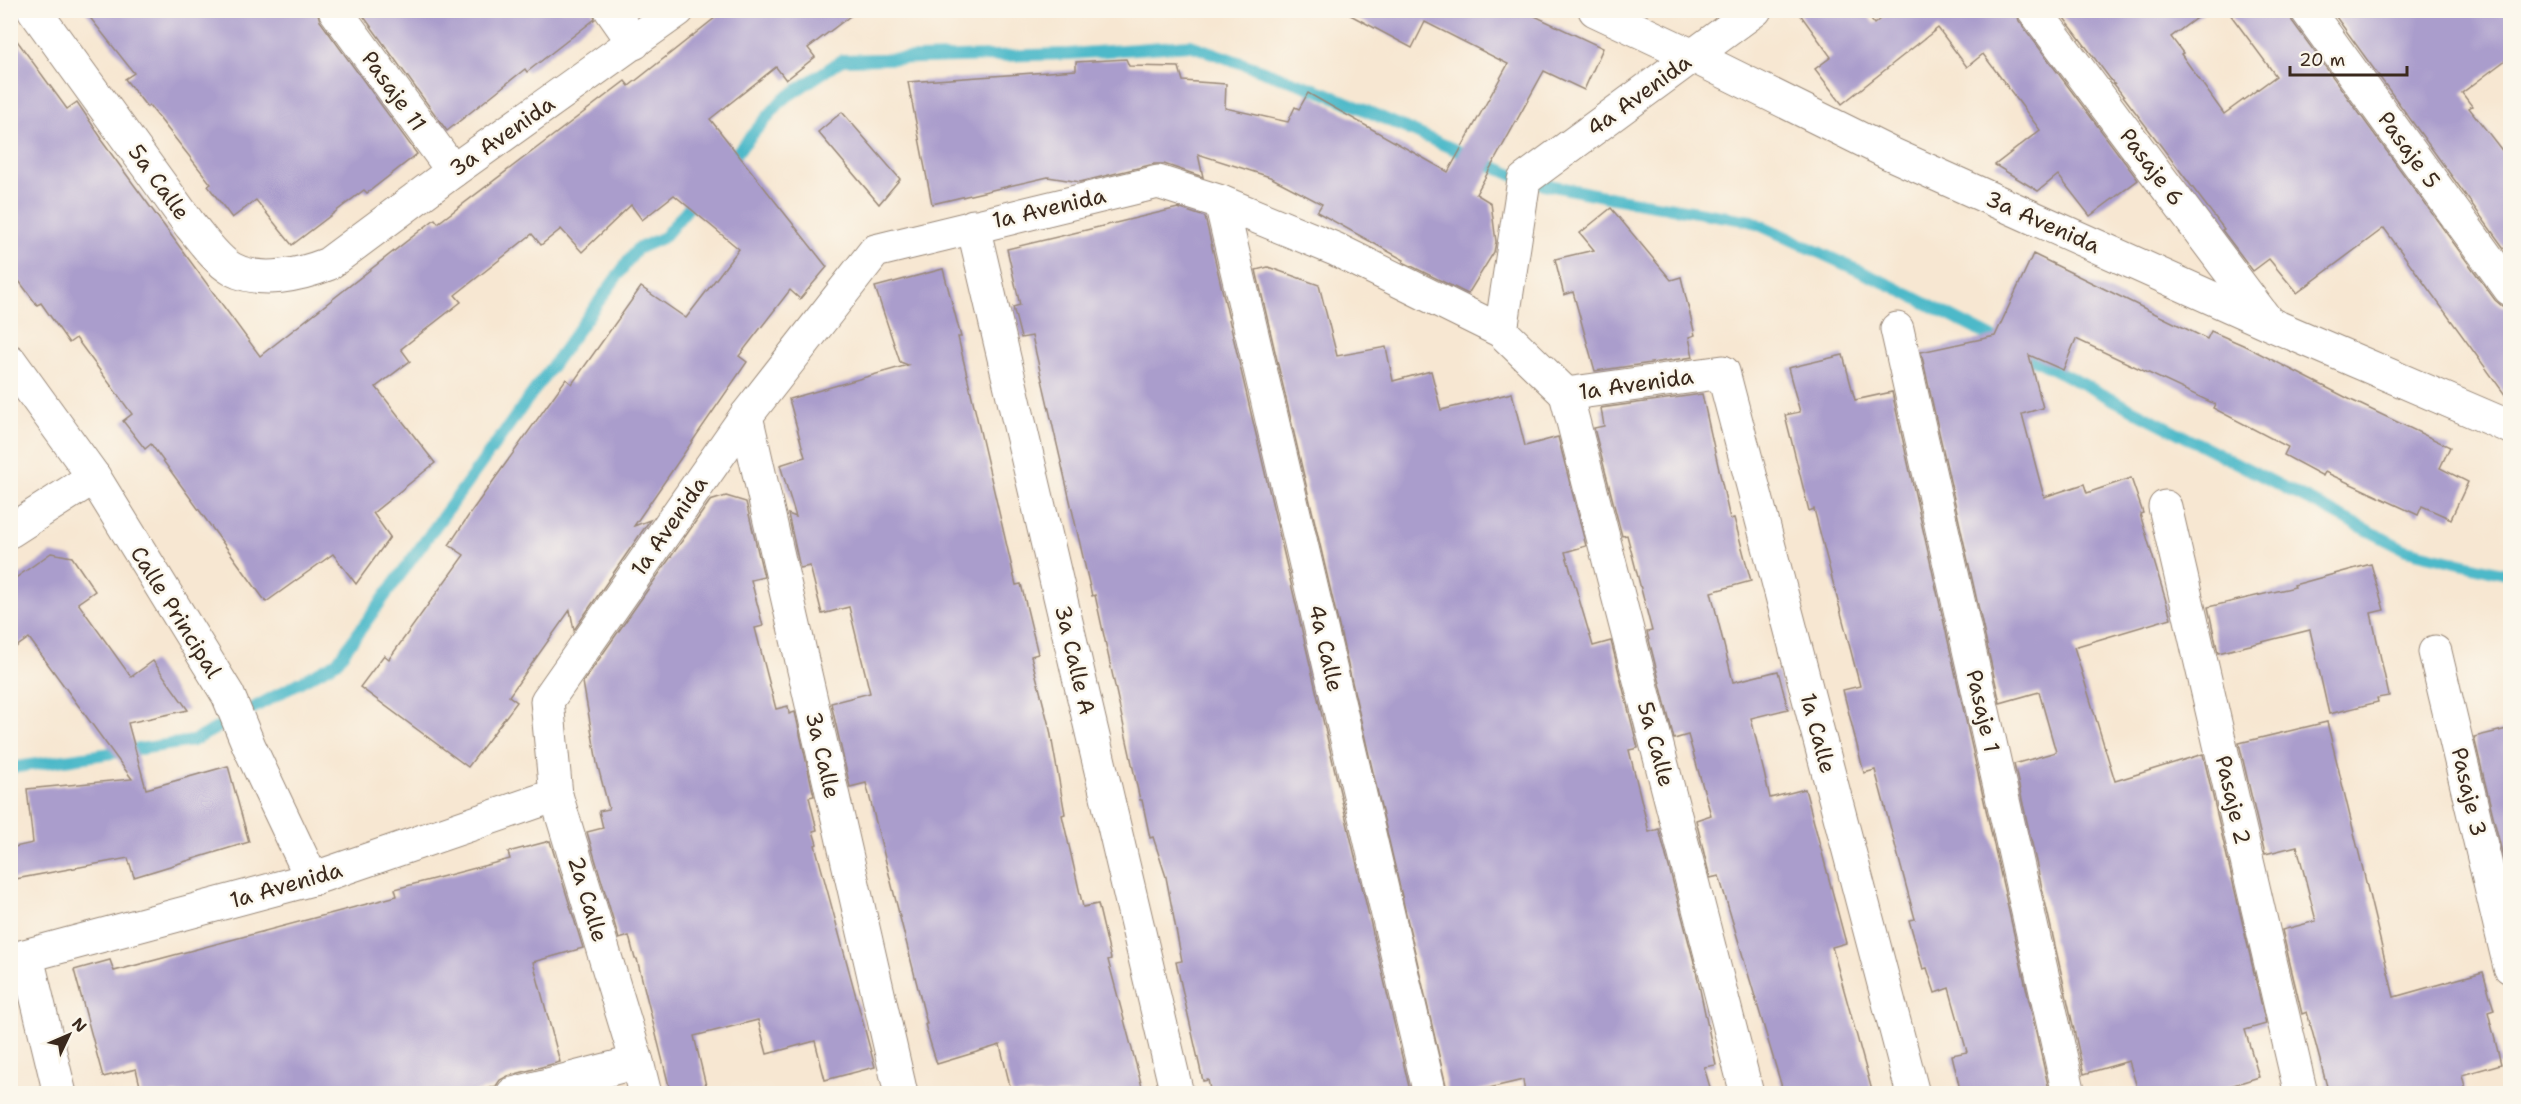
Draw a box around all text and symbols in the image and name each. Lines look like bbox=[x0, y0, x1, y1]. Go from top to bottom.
scale bar bbox=[2290, 39, 2407, 77]
street label: Pasaje 11 bbox=[355, 45, 433, 137]
street label: 4a Avenida bbox=[1581, 47, 1697, 143]
text: 20 m bbox=[2299, 48, 2345, 72]
street label: 3a Avenida bbox=[444, 89, 561, 183]
street label: Pasaje 5 bbox=[2371, 106, 2447, 194]
street label: Pasaje 6 bbox=[2113, 122, 2191, 212]
street label: 5a Calle bbox=[122, 138, 196, 226]
street label: 1a Avenida bbox=[989, 181, 1109, 235]
street label: 3a Avenida bbox=[1981, 184, 2105, 260]
street label: 1a Avenida bbox=[1577, 362, 1696, 406]
street label: 1a Avenida bbox=[624, 470, 714, 582]
street label: Calle Principal bbox=[124, 541, 228, 684]
street label: 3a Calle A bbox=[1048, 602, 1102, 718]
street label: 4a Calle bbox=[1302, 602, 1350, 694]
street label: Pasaje 1 bbox=[1959, 667, 2007, 755]
street label: 1a Calle bbox=[1793, 690, 1843, 776]
street label: 5a Calle bbox=[1631, 698, 1681, 790]
street label: 3a Calle bbox=[799, 709, 847, 801]
street label: Pasaje 3 bbox=[2445, 745, 2493, 839]
street label: Pasaje 2 bbox=[2209, 753, 2257, 847]
street label: 2a Calle bbox=[561, 853, 615, 945]
street label: 1a Avenida bbox=[226, 855, 346, 915]
north arrow bbox=[39, 1005, 99, 1065]
text: N bbox=[67, 1013, 91, 1037]

